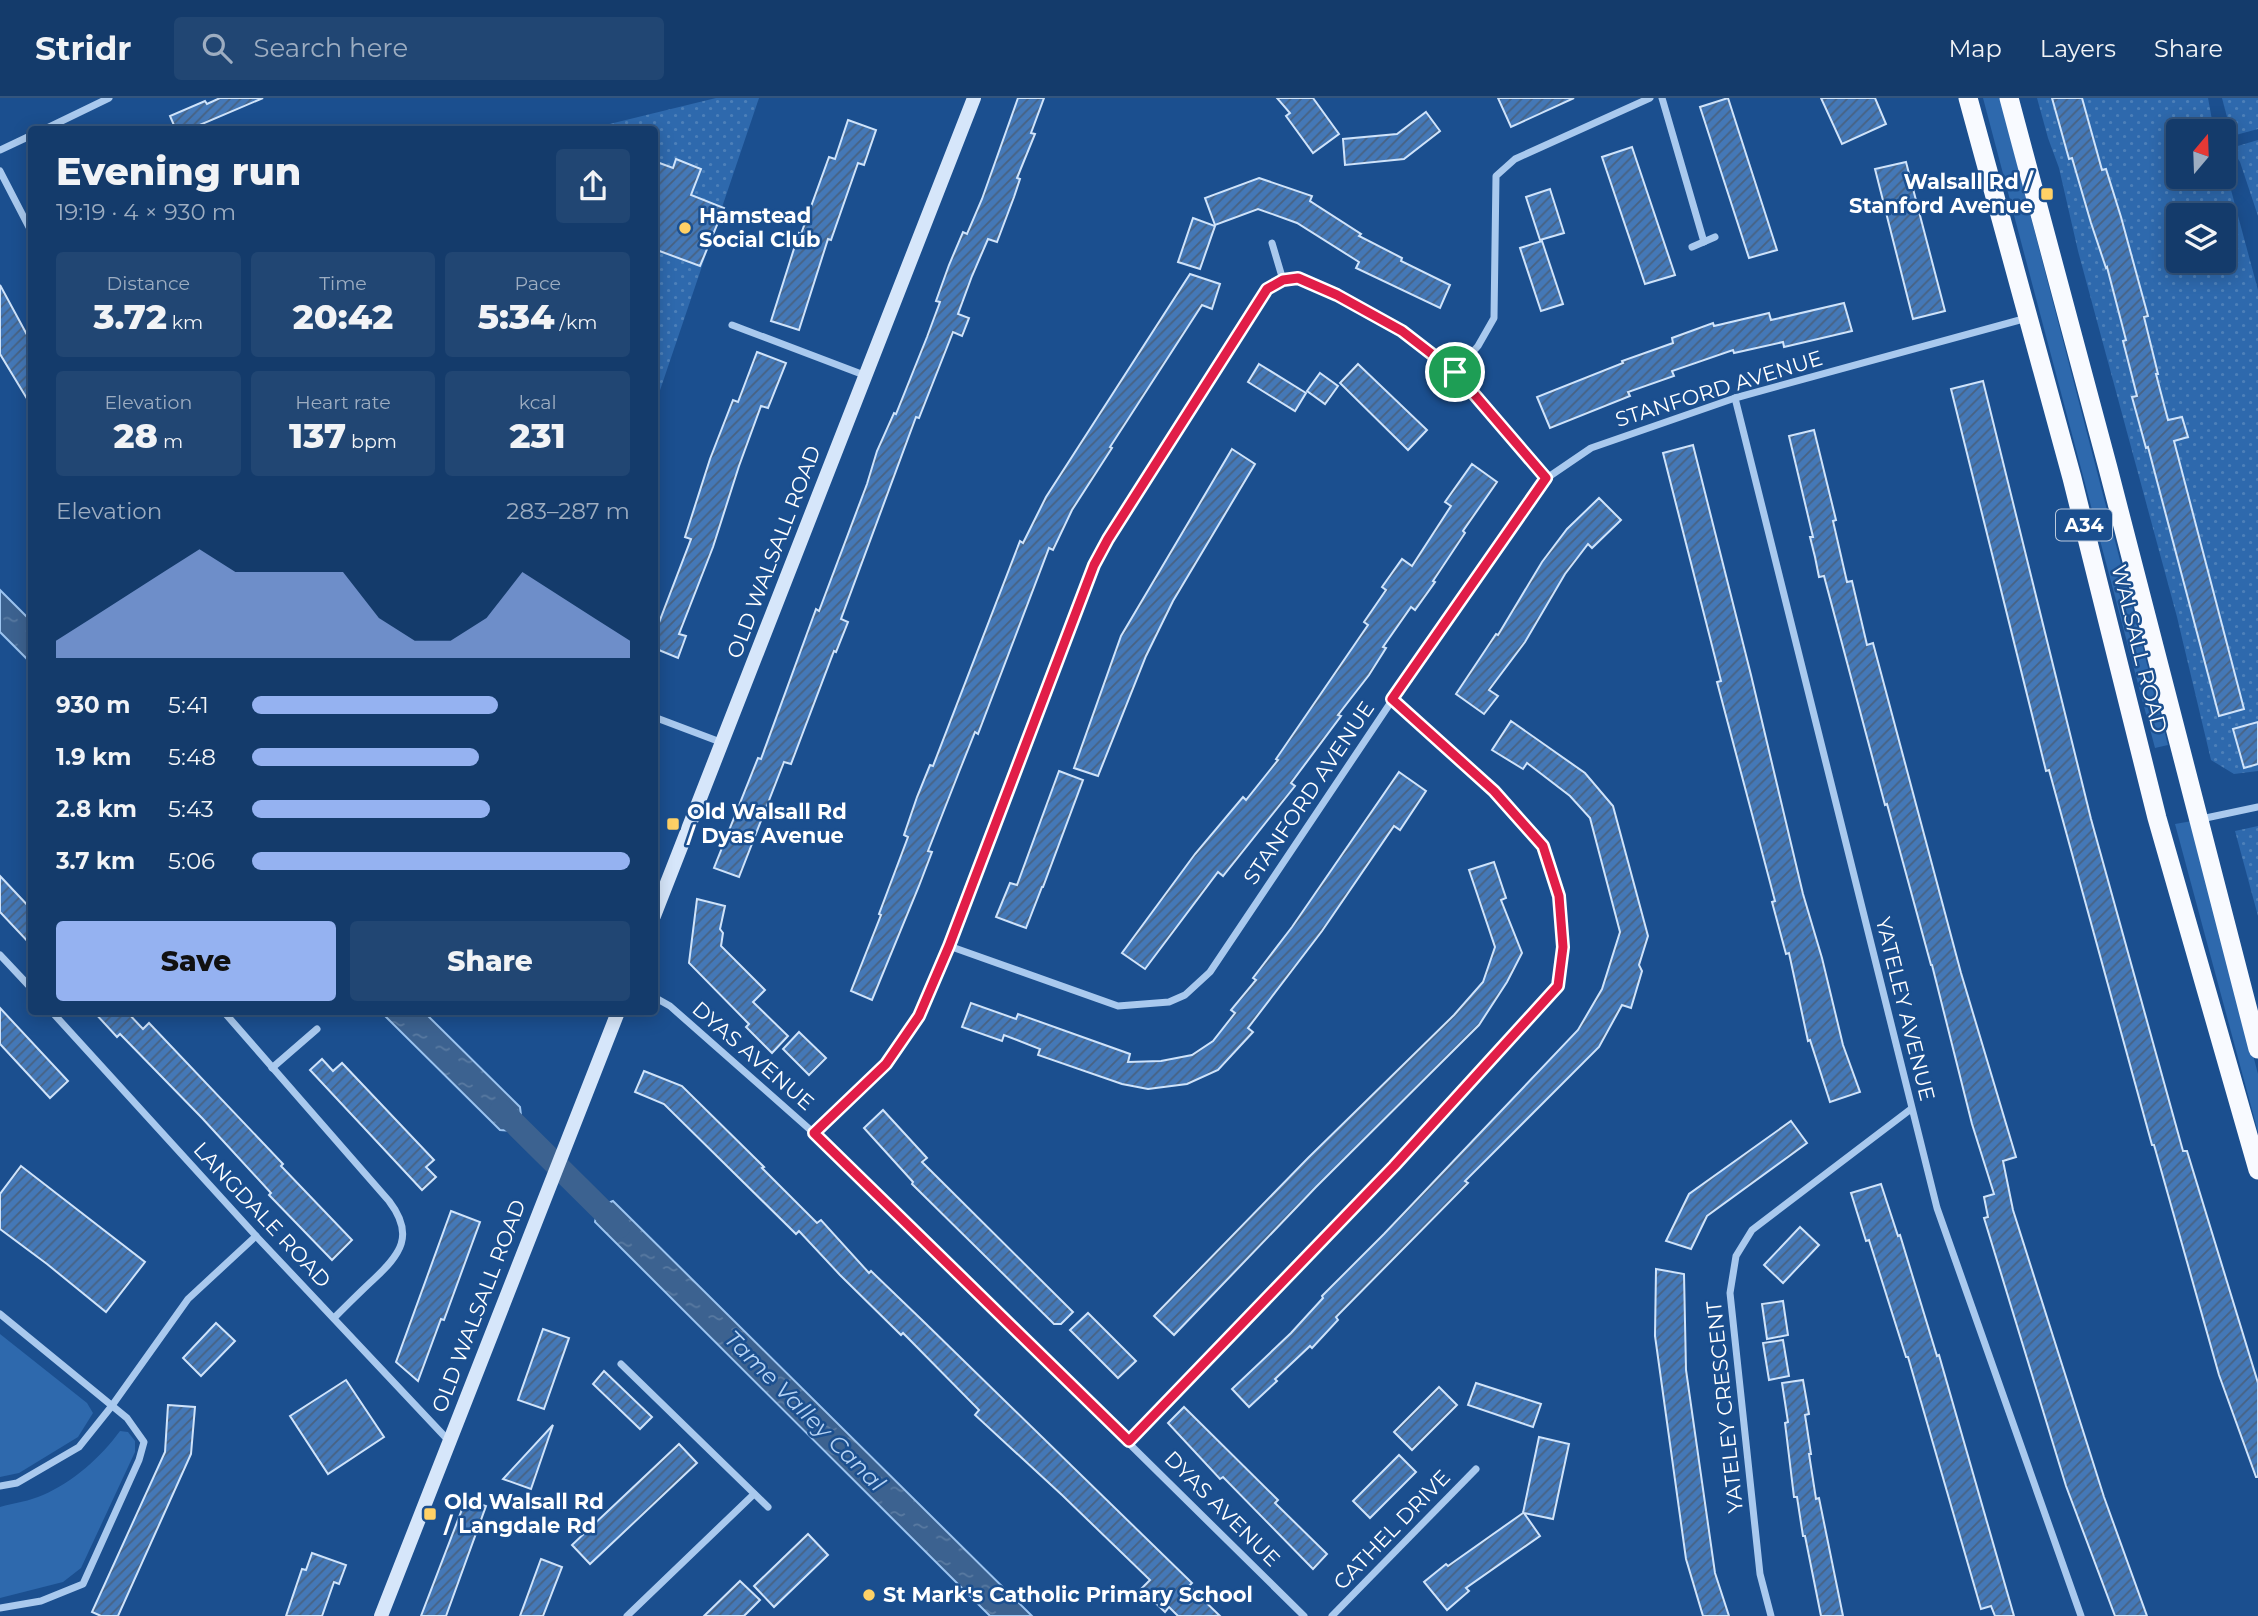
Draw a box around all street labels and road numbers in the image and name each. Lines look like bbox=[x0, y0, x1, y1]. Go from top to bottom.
street label: STANFORD AVENUE bbox=[1612, 345, 1825, 432]
street label: OLD WALSALL ROAD bbox=[721, 442, 826, 662]
road number: A34 bbox=[2056, 510, 2112, 540]
street label: WALSALL ROAD bbox=[2106, 562, 2173, 736]
street label: STANFORD AVENUE bbox=[1238, 696, 1379, 889]
street label: YATELEY AVENUE bbox=[1871, 915, 1940, 1103]
street label: DYAS AVENUE bbox=[687, 996, 819, 1115]
street label: LANGDALE ROAD bbox=[188, 1137, 336, 1293]
street label: OLD WALSALL ROAD bbox=[426, 1196, 531, 1416]
street label: YATELEY CRESCENT bbox=[1701, 1300, 1748, 1514]
street label: DYAS AVENUE bbox=[1159, 1446, 1285, 1572]
street label: CATHEL DRIVE bbox=[1328, 1465, 1455, 1595]

